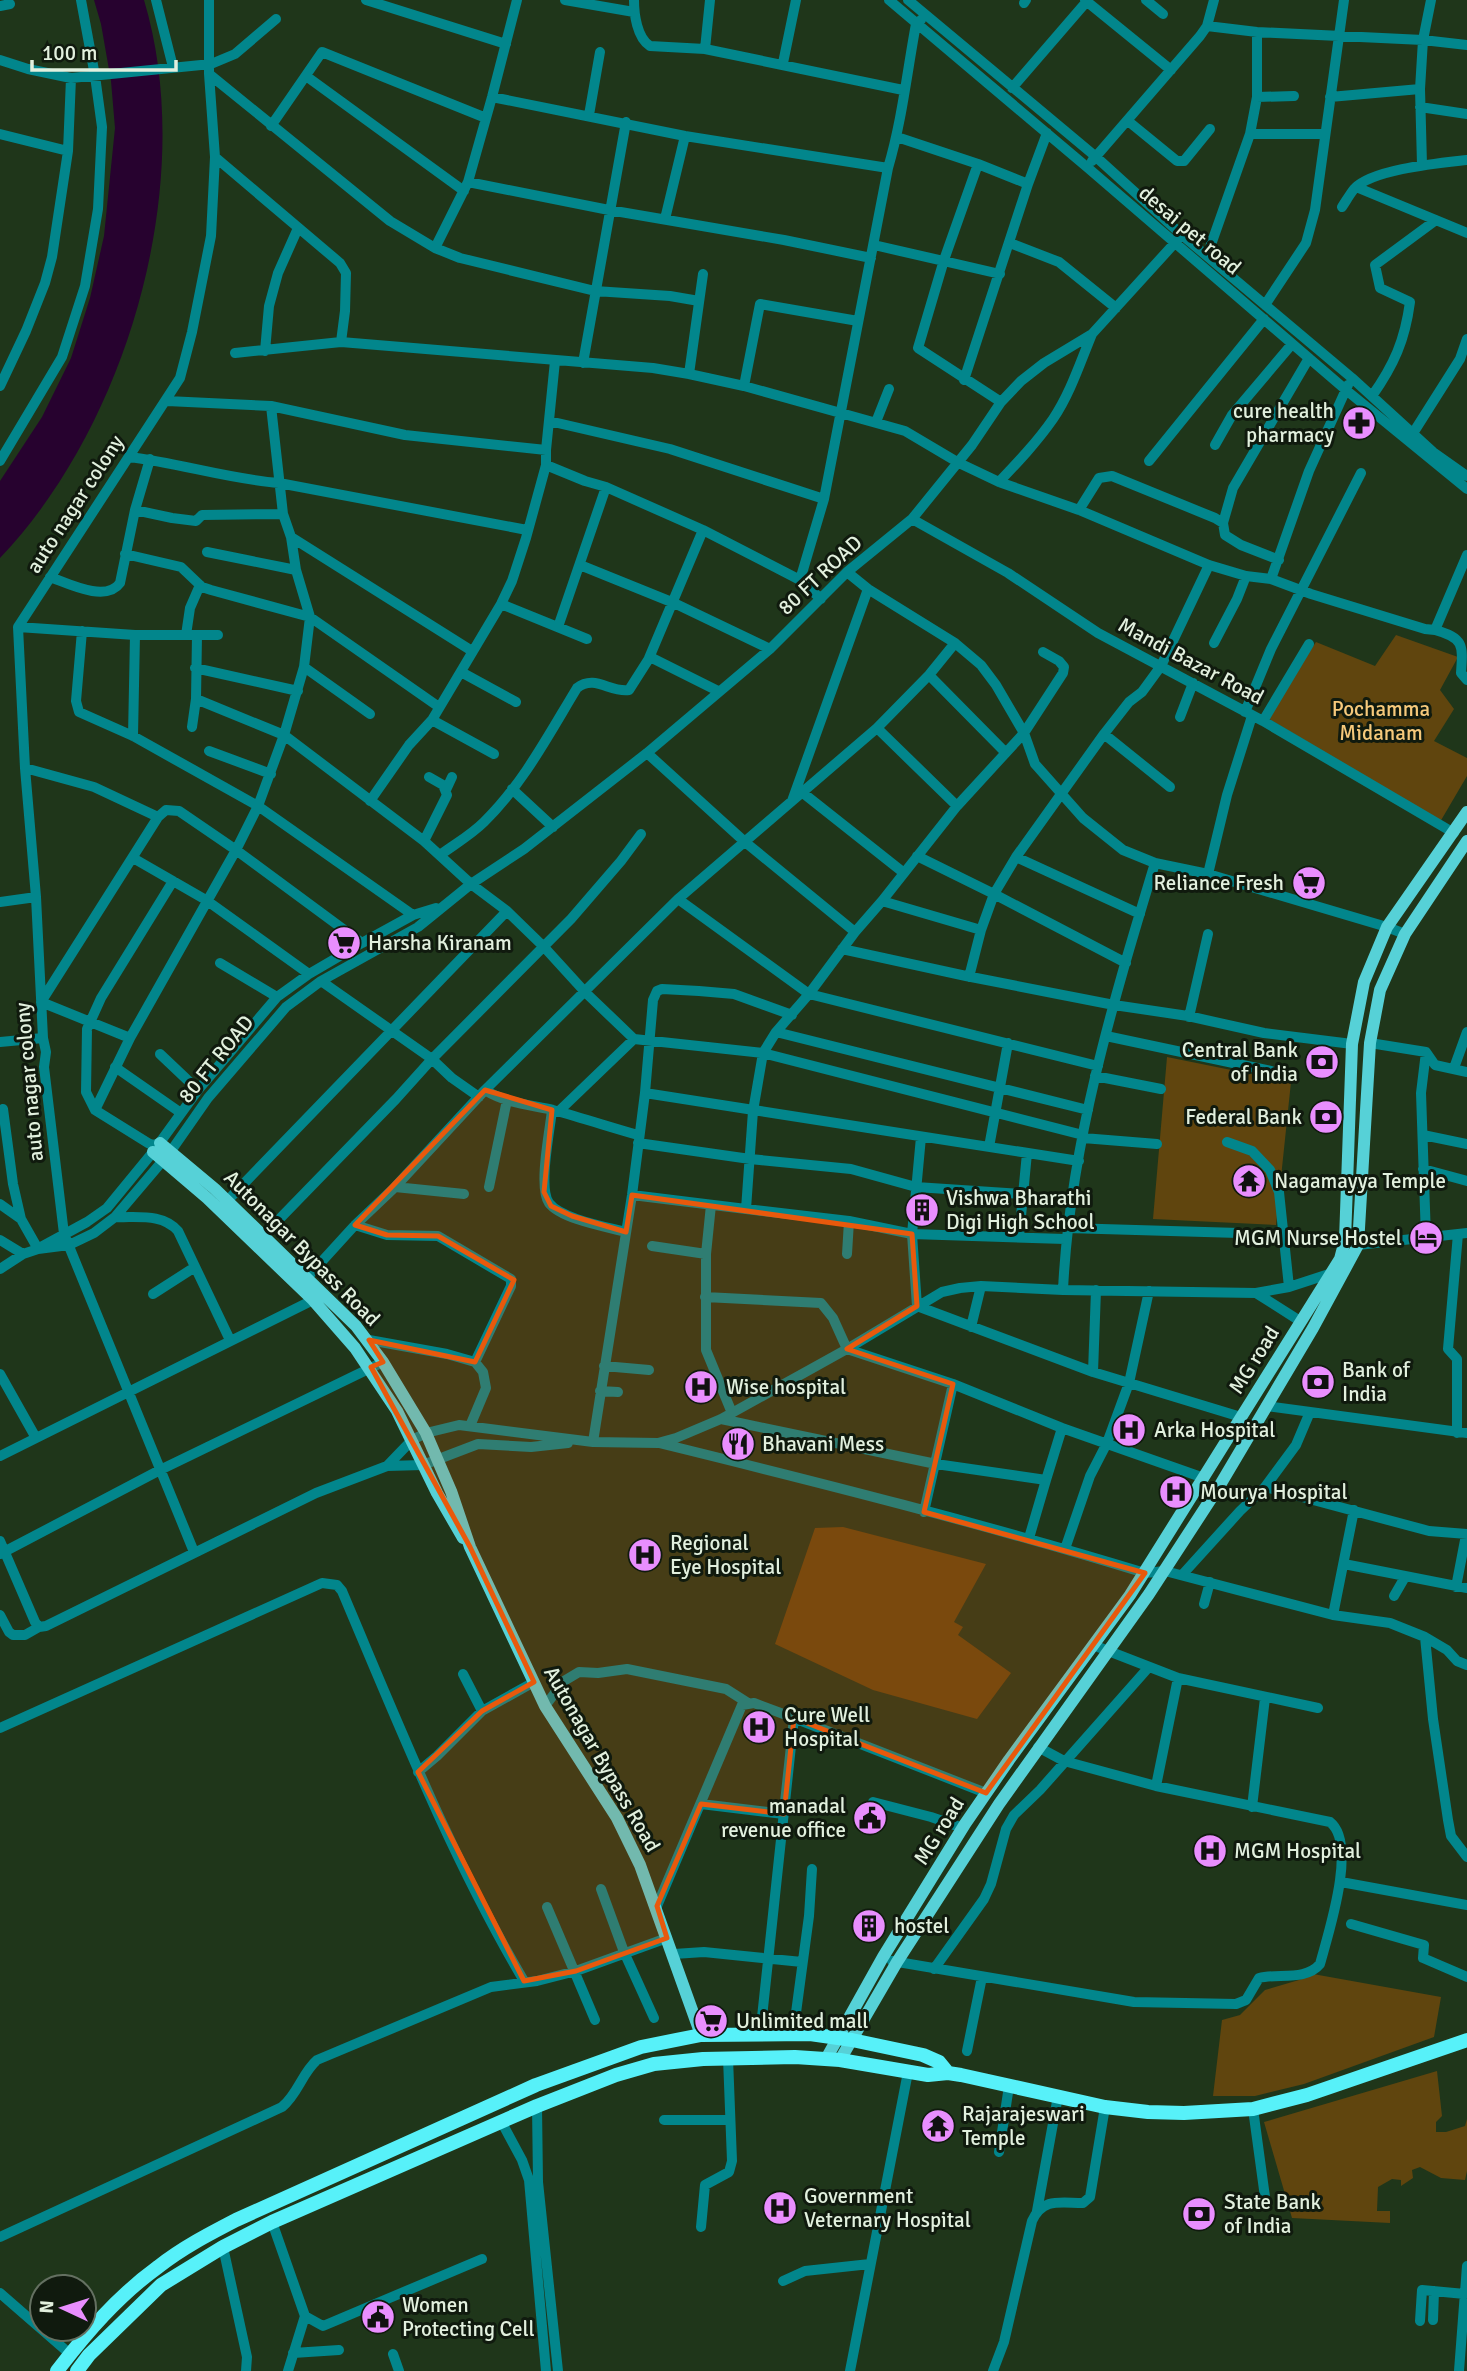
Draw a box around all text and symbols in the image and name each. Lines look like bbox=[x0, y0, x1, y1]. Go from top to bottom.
scale bar bbox=[32, 28, 175, 72]
text: 100 m bbox=[42, 40, 97, 66]
street label: desai pet road bbox=[1134, 180, 1246, 280]
place label: cure health pharmacy bbox=[1233, 398, 1334, 448]
pharmacy icon: cure health pharmacy bbox=[1340, 404, 1378, 442]
street label: auto nagar colony bbox=[21, 430, 129, 578]
street label: 80 FT ROAD bbox=[773, 530, 867, 620]
street label: Mandi Bazar Road bbox=[1114, 612, 1268, 710]
park label: Pochamma Midanam bbox=[1332, 696, 1430, 746]
supermarket icon: Reliance Fresh bbox=[1290, 864, 1328, 902]
place label: Reliance Fresh bbox=[1153, 870, 1284, 896]
supermarket icon: Harsha Kiranam bbox=[325, 924, 363, 962]
place label: Harsha Kiranam bbox=[368, 930, 512, 956]
street label: auto nagar colony bbox=[9, 1001, 49, 1163]
street label: 80 FT ROAD bbox=[173, 1010, 259, 1108]
place label: Central Bank of India bbox=[1182, 1037, 1298, 1087]
bank icon: Central Bank of India bbox=[1303, 1043, 1341, 1081]
bank icon: Federal Bank bbox=[1307, 1098, 1345, 1136]
place label: Federal Bank bbox=[1185, 1104, 1302, 1130]
temple icon: Nagamayya Temple bbox=[1230, 1162, 1268, 1200]
street label: Autonagar Bypass Road bbox=[218, 1164, 386, 1332]
place label: Nagamayya Temple bbox=[1274, 1168, 1446, 1194]
place label: Vishwa Bharathi Digi High School bbox=[946, 1185, 1095, 1235]
building icon: Vishwa Bharathi Digi High School bbox=[903, 1191, 941, 1229]
hotel icon: MGM Nurse Hostel bbox=[1407, 1219, 1445, 1257]
place label: MGM Nurse Hostel bbox=[1234, 1225, 1402, 1251]
street label: MG road bbox=[1223, 1321, 1285, 1399]
place label: Bank of India bbox=[1342, 1357, 1411, 1407]
bank icon: Bank of India bbox=[1299, 1363, 1337, 1401]
hospital icon: Wise hospital bbox=[682, 1368, 720, 1406]
place label: Wise hospital bbox=[726, 1374, 846, 1400]
hospital icon: Arka Hospital bbox=[1110, 1411, 1148, 1449]
place label: Arka Hospital bbox=[1154, 1417, 1276, 1443]
restaurant icon: Bhavani Mess bbox=[719, 1425, 757, 1463]
place label: Bhavani Mess bbox=[762, 1431, 884, 1457]
hospital icon: Mourya Hospital bbox=[1157, 1473, 1195, 1511]
place label: Mourya Hospital bbox=[1200, 1479, 1348, 1505]
place label: Regional Eye Hospital bbox=[670, 1530, 781, 1580]
hospital icon: Regional Eye Hospital bbox=[626, 1536, 664, 1574]
street label: Autonagar Bypass Road bbox=[538, 1661, 666, 1857]
place label: Cure Well Hospital bbox=[784, 1702, 870, 1752]
hospital icon: Cure Well Hospital bbox=[740, 1708, 778, 1746]
street label: MG road bbox=[908, 1792, 970, 1870]
place label: manadal revenue office bbox=[721, 1793, 846, 1843]
public building icon: manadal revenue office bbox=[851, 1799, 889, 1837]
hospital icon: MGM Hospital bbox=[1191, 1832, 1229, 1870]
place label: MGM Hospital bbox=[1234, 1838, 1361, 1864]
building icon: hostel bbox=[850, 1907, 888, 1945]
place label: hostel bbox=[894, 1913, 949, 1939]
supermarket icon: Unlimited mall bbox=[692, 2002, 730, 2040]
place label: Unlimited mall bbox=[736, 2008, 869, 2034]
place label: Rajarajeswari Temple bbox=[962, 2101, 1085, 2151]
temple icon: Rajarajeswari Temple bbox=[919, 2107, 957, 2145]
place label: Government Veternary Hospital bbox=[804, 2183, 971, 2233]
hospital icon: Government Veternary Hospital bbox=[761, 2189, 799, 2227]
place label: State Bank of India bbox=[1224, 2189, 1322, 2239]
bank icon: State Bank of India bbox=[1180, 2195, 1218, 2233]
north arrow bbox=[28, 2273, 98, 2343]
place label: Women Protecting Cell bbox=[402, 2292, 535, 2342]
public building icon: Women Protecting Cell bbox=[359, 2298, 397, 2336]
text: N bbox=[35, 2299, 59, 2314]

